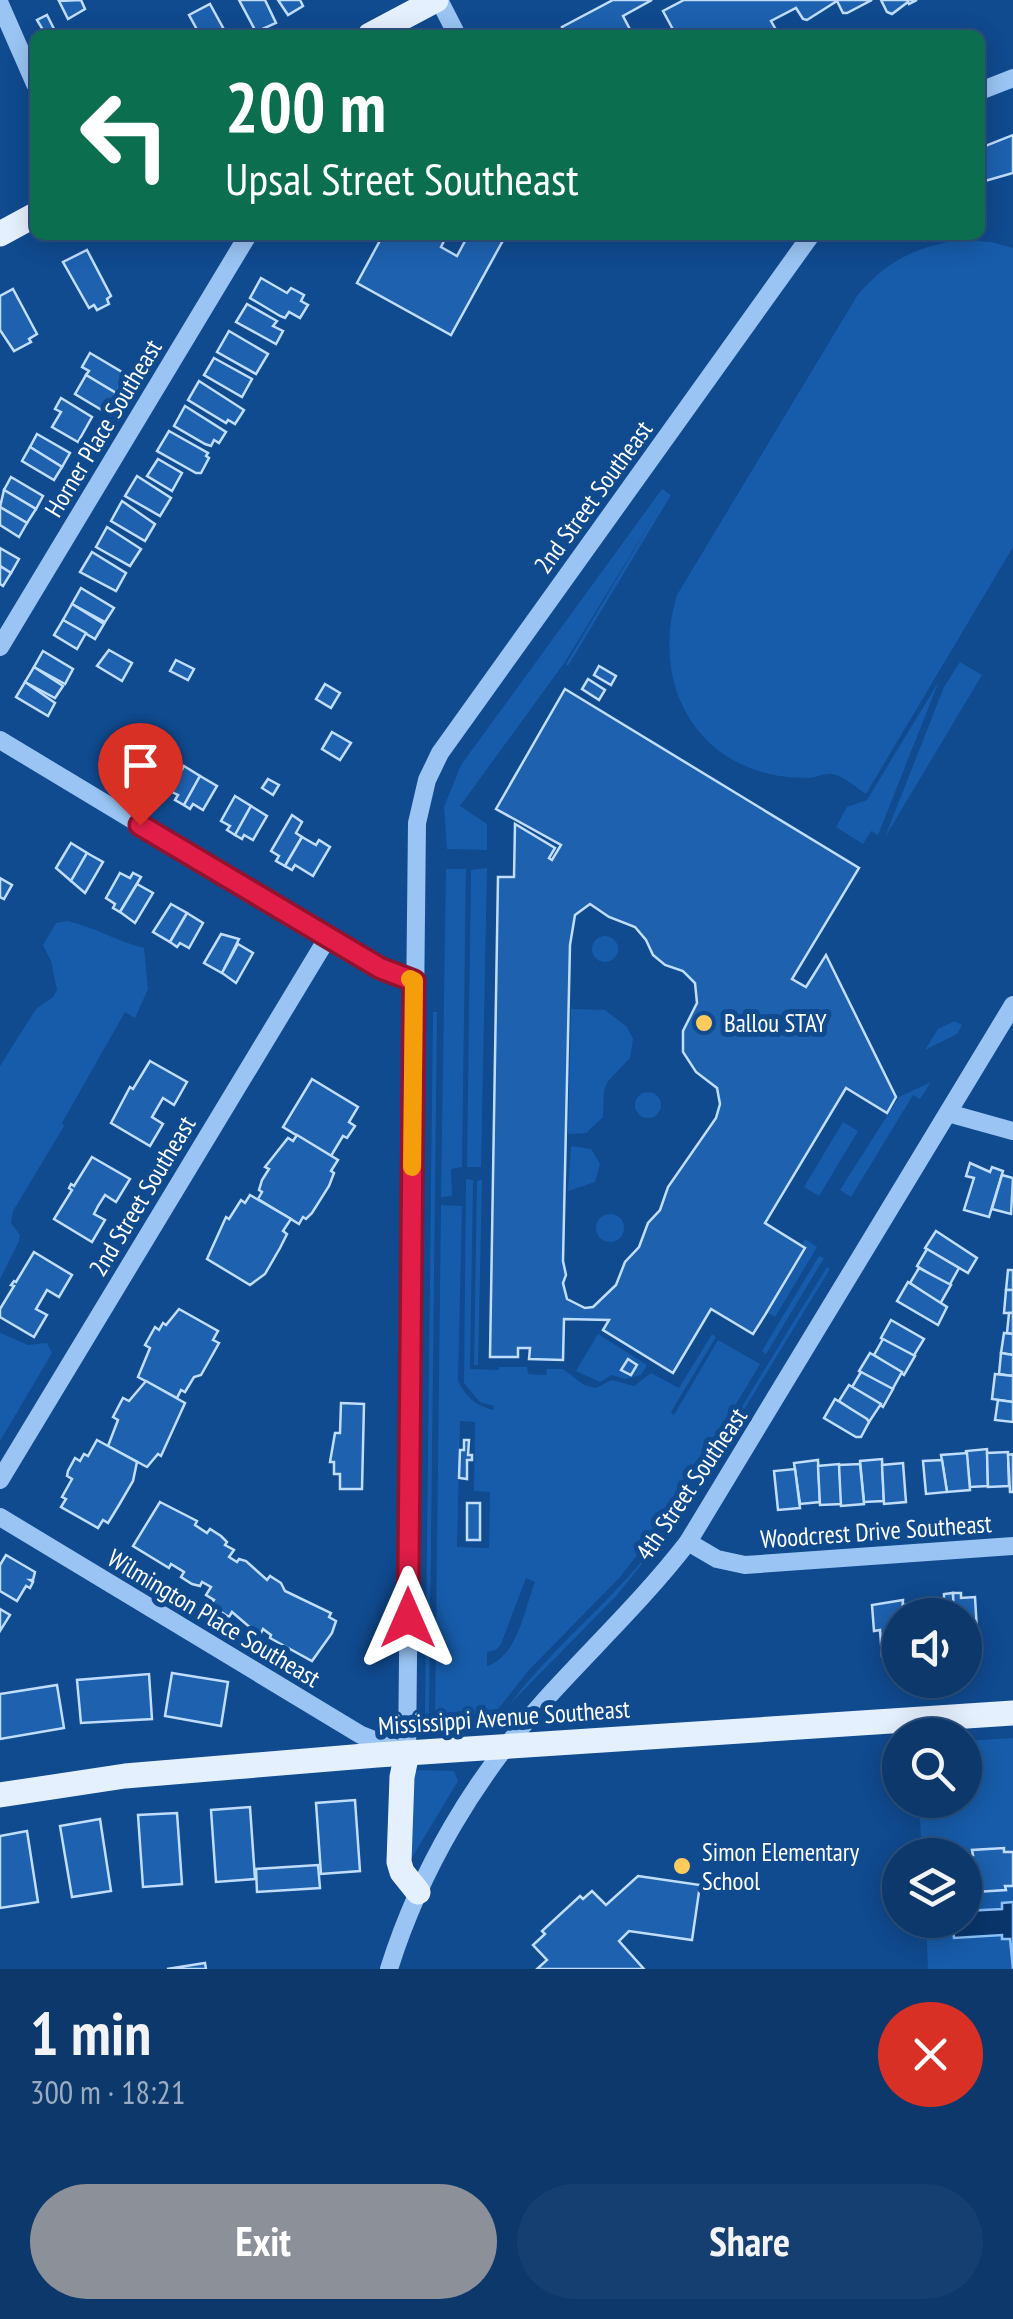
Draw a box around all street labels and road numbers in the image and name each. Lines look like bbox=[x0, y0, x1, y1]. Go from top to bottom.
street label: Horner Place Southeast bbox=[37, 333, 169, 523]
street label: 2nd Street Southeast bbox=[527, 414, 659, 580]
street label: 2nd Street Southeast bbox=[82, 1110, 202, 1282]
street label: 4th Street Southeast bbox=[628, 1401, 754, 1566]
street label: Woodcrest Drive Southeast bbox=[759, 1507, 993, 1555]
street label: Wilmington Place Southeast bbox=[102, 1542, 326, 1694]
street label: Mississippi Avenue Southeast bbox=[377, 1692, 631, 1742]

